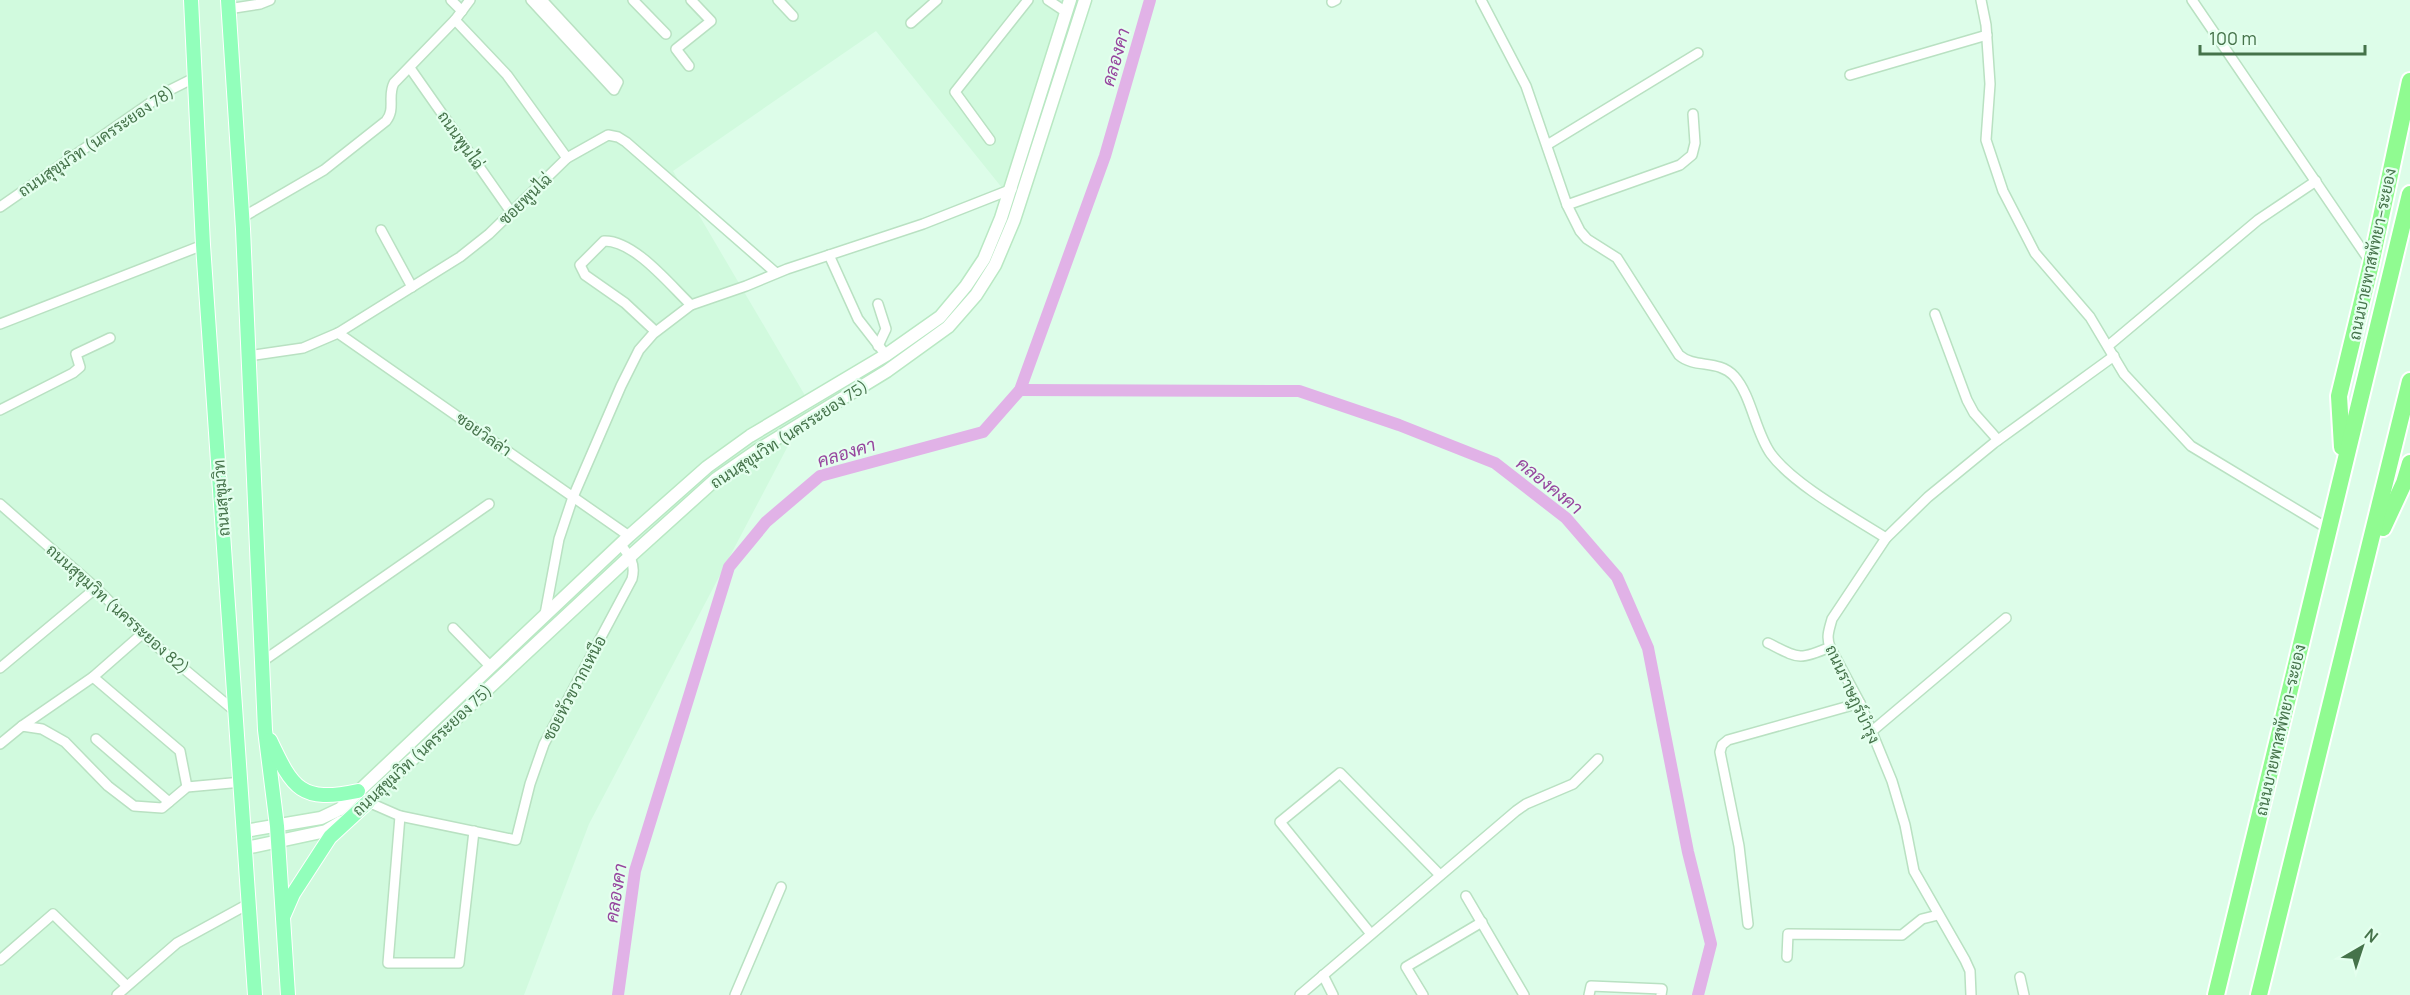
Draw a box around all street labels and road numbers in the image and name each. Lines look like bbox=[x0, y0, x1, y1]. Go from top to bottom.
street label: ถนนสุขุมวิท (นครระยอง 78) bbox=[14, 80, 179, 202]
street label: ถนนพูนไฉ่ bbox=[432, 106, 489, 174]
street label: ถนนบายพาสพัทยา–ระยอง bbox=[2343, 166, 2401, 342]
street label: ซอยพูนไฉ่ bbox=[494, 168, 557, 230]
street label: ถนนสุขุมวิท (นครระยอง 75) bbox=[706, 375, 873, 494]
street label: ซอยวิลล่า bbox=[452, 407, 516, 461]
street label: ถนนสุขุมวิท bbox=[207, 459, 236, 537]
street label: ถนนสุขุมวิท (นครระยอง 82) bbox=[41, 539, 194, 680]
street label: ซอยหัวขวากเหนือ bbox=[537, 632, 611, 744]
street label: ถนนราษฎร์บำรุง bbox=[1820, 641, 1886, 747]
street label: ถนนบายพาสพัทยา–ระยอง bbox=[2250, 642, 2310, 818]
street label: ถนนสุขุมวิท (นครระยอง 75) bbox=[347, 679, 497, 822]

